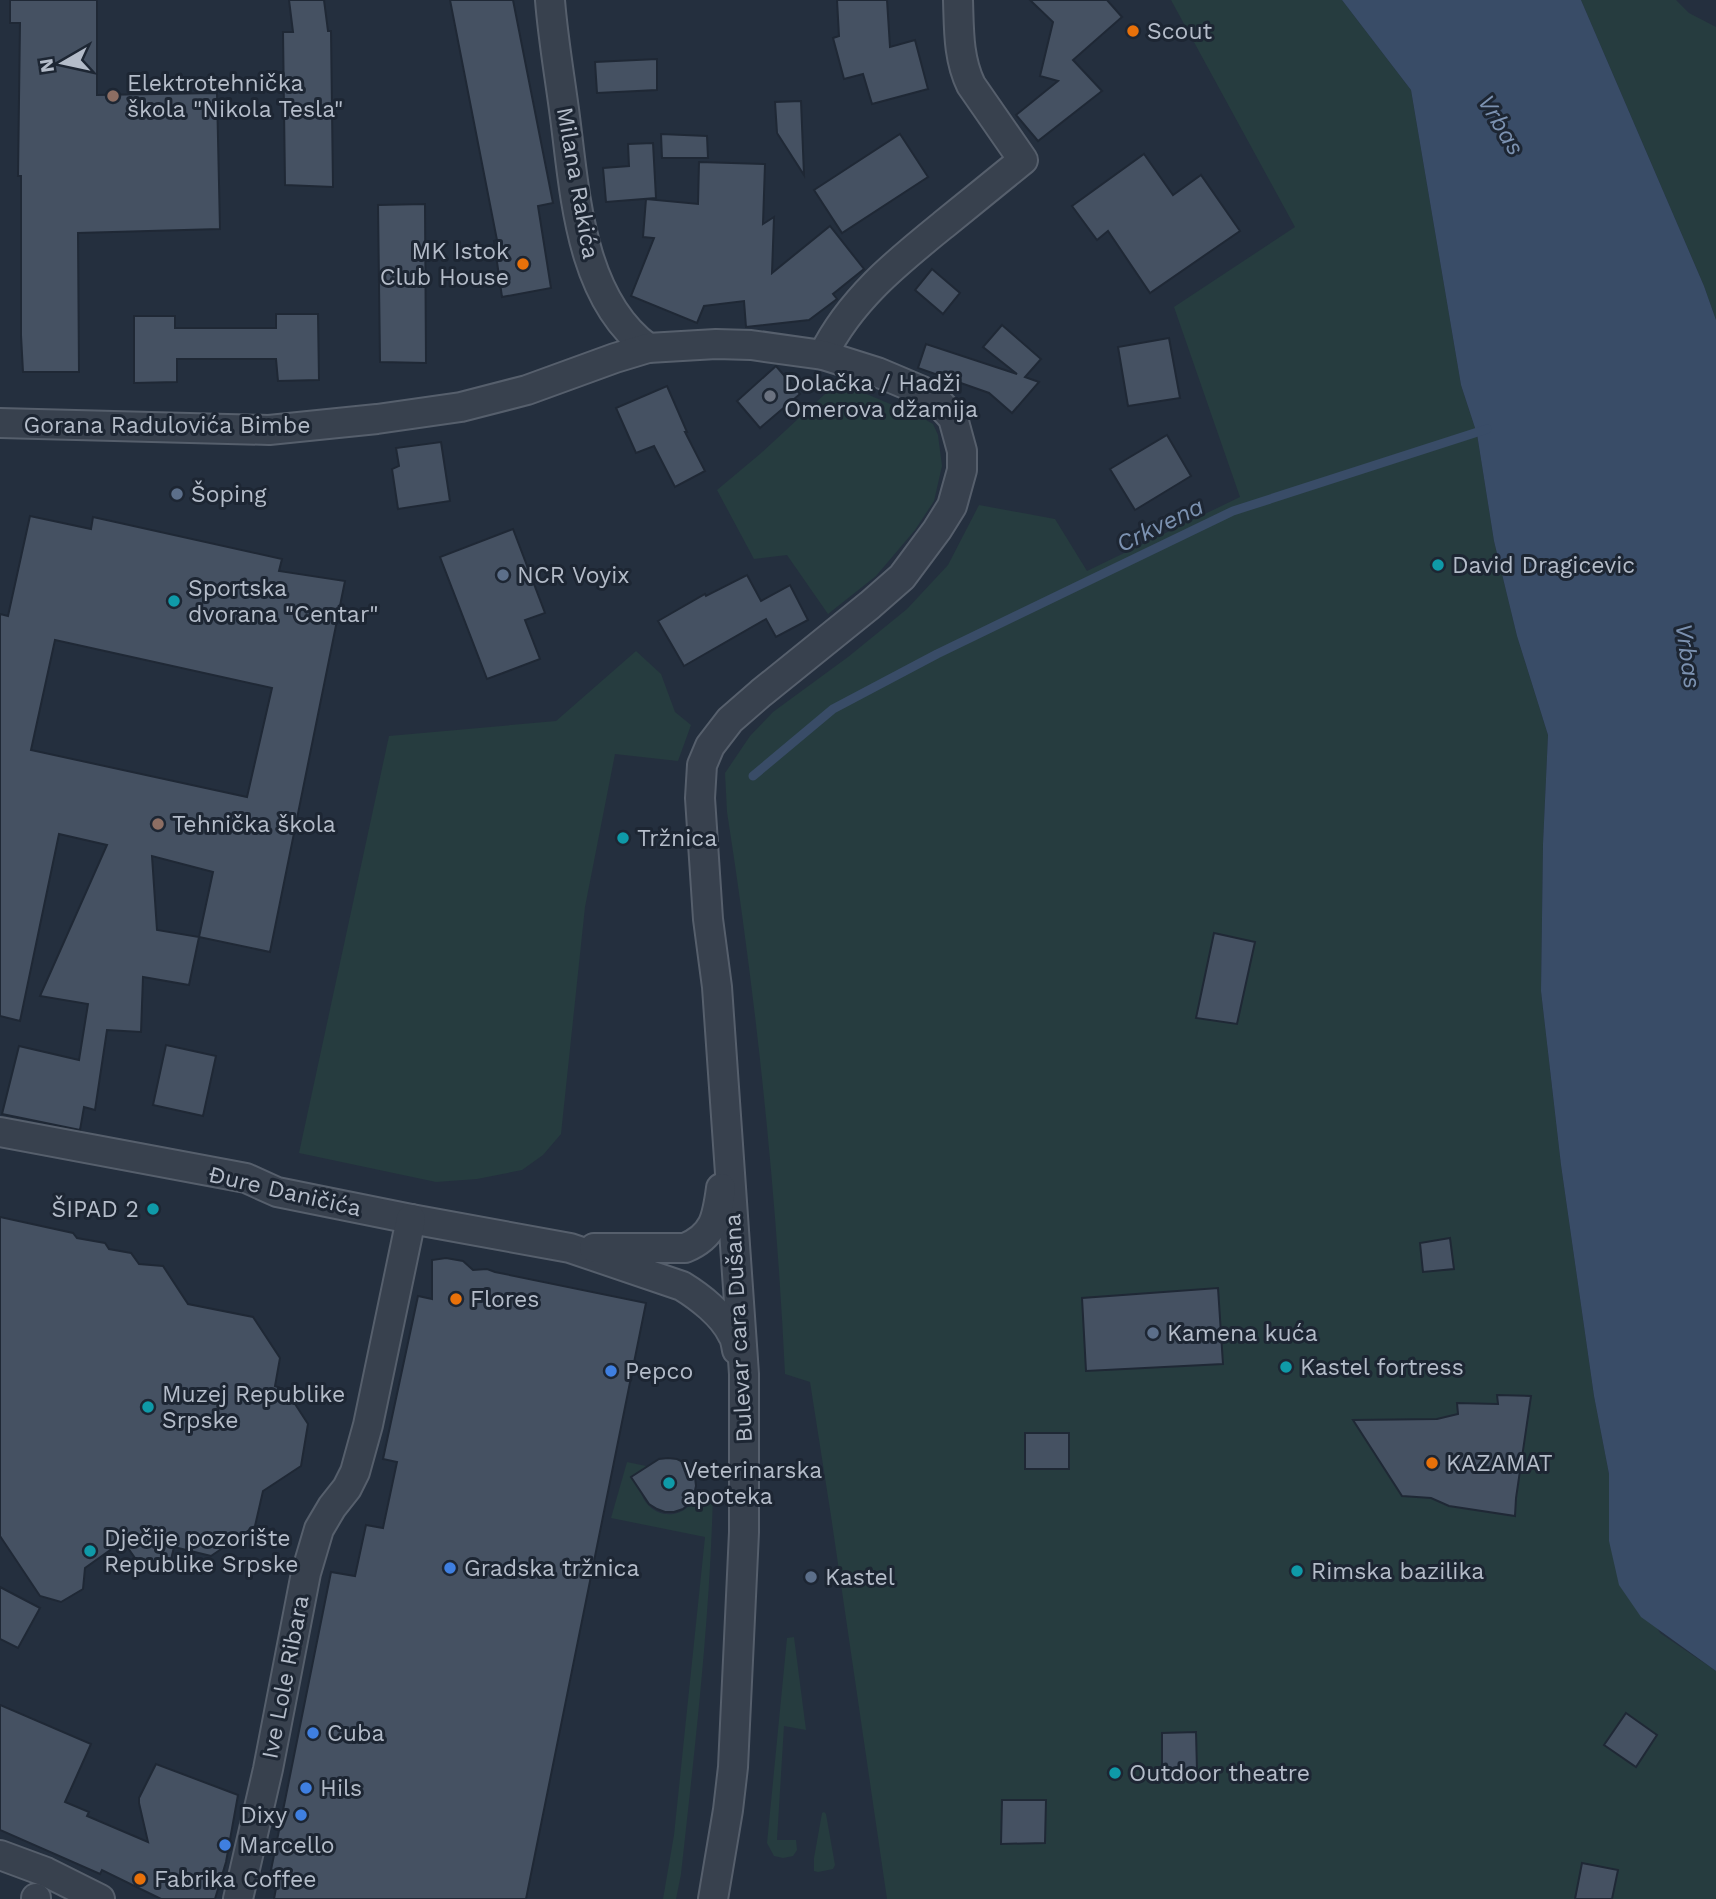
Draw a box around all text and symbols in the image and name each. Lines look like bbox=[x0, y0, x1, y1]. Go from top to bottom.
place label: Scout bbox=[1147, 18, 1213, 45]
marker: Scout bbox=[1125, 23, 1141, 39]
north arrow bbox=[28, 28, 98, 98]
text: N bbox=[34, 57, 59, 74]
place label: Elektrotehnička škola "Nikola Tesla" bbox=[127, 70, 343, 123]
marker: Elektrotehnička škola "Nikola Tesla" bbox=[105, 88, 121, 104]
water label: Vrbas bbox=[1472, 90, 1530, 160]
street label: Milana Rakića bbox=[551, 105, 604, 261]
place label: MK Istok Club House bbox=[380, 238, 509, 291]
marker: MK Istok Club House bbox=[515, 256, 531, 272]
place label: Dolačka / Hadži Omerova džamija bbox=[784, 370, 978, 423]
marker: Dolačka / Hadži Omerova džamija bbox=[762, 388, 778, 404]
street label: Gorana Radulovića Bimbe bbox=[24, 412, 310, 439]
place label: Šoping bbox=[191, 480, 267, 508]
marker: Šoping bbox=[169, 486, 185, 502]
water label: Crkvena bbox=[1112, 492, 1208, 558]
place label: David Dragicevic bbox=[1452, 552, 1635, 579]
marker: David Dragicevic bbox=[1430, 557, 1446, 573]
place label: NCR Voyix bbox=[517, 562, 630, 589]
marker: NCR Voyix bbox=[495, 567, 511, 583]
place label: Sportska dvorana "Centar" bbox=[188, 575, 379, 628]
marker: Sportska dvorana "Centar" bbox=[166, 593, 182, 609]
water label: Vrbas bbox=[1670, 622, 1706, 690]
place label: Tehnička škola bbox=[172, 811, 336, 838]
marker: Tehnička škola bbox=[150, 816, 166, 832]
place label: Tržnica bbox=[637, 825, 717, 852]
marker: Tržnica bbox=[615, 830, 631, 846]
street label: Đure Daničića bbox=[206, 1161, 364, 1222]
place label: ŠIPAD 2 bbox=[52, 1195, 139, 1223]
marker: ŠIPAD 2 bbox=[145, 1201, 161, 1217]
street label: Bulevar cara Dušana bbox=[719, 1213, 758, 1443]
place label: Flores bbox=[470, 1286, 539, 1313]
marker: Flores bbox=[448, 1291, 464, 1307]
place label: Kamena kuća bbox=[1167, 1320, 1318, 1347]
marker: Kamena kuća bbox=[1145, 1325, 1161, 1341]
place label: Kastel fortress bbox=[1300, 1354, 1464, 1381]
place label: Pepco bbox=[625, 1358, 693, 1385]
marker: Kastel fortress bbox=[1278, 1359, 1294, 1375]
marker: Pepco bbox=[603, 1363, 619, 1379]
place label: Muzej Republike Srpske bbox=[162, 1381, 345, 1434]
marker: Muzej Republike Srpske bbox=[140, 1399, 156, 1415]
place label: KAZAMAT bbox=[1446, 1450, 1553, 1477]
marker: KAZAMAT bbox=[1424, 1455, 1440, 1471]
place label: Veterinarska apoteka bbox=[683, 1457, 822, 1510]
marker: Veterinarska apoteka bbox=[661, 1475, 677, 1491]
place label: Dječije pozorište Republike Srpske bbox=[104, 1525, 299, 1578]
marker: Dječije pozorište Republike Srpske bbox=[82, 1543, 98, 1559]
place label: Gradska tržnica bbox=[464, 1555, 640, 1582]
place label: Rimska bazilika bbox=[1311, 1558, 1484, 1585]
marker: Gradska tržnica bbox=[442, 1560, 458, 1576]
marker: Rimska bazilika bbox=[1289, 1563, 1305, 1579]
place label: Kastel bbox=[825, 1564, 895, 1591]
marker: Kastel bbox=[803, 1569, 819, 1585]
street label: Ive Lole Ribara bbox=[256, 1593, 315, 1761]
place label: Cuba bbox=[327, 1720, 384, 1747]
marker: Cuba bbox=[305, 1725, 321, 1741]
place label: Outdoor theatre bbox=[1129, 1760, 1310, 1787]
marker: Outdoor theatre bbox=[1107, 1765, 1123, 1781]
place label: Hils bbox=[320, 1775, 362, 1802]
marker: Hils bbox=[298, 1780, 314, 1796]
place label: Dixy bbox=[240, 1802, 287, 1829]
marker: Dixy bbox=[293, 1807, 309, 1823]
place label: Marcello bbox=[239, 1832, 335, 1859]
marker: Marcello bbox=[217, 1837, 233, 1853]
place label: Fabrika Coffee bbox=[154, 1866, 317, 1893]
marker: Fabrika Coffee bbox=[132, 1871, 148, 1887]

